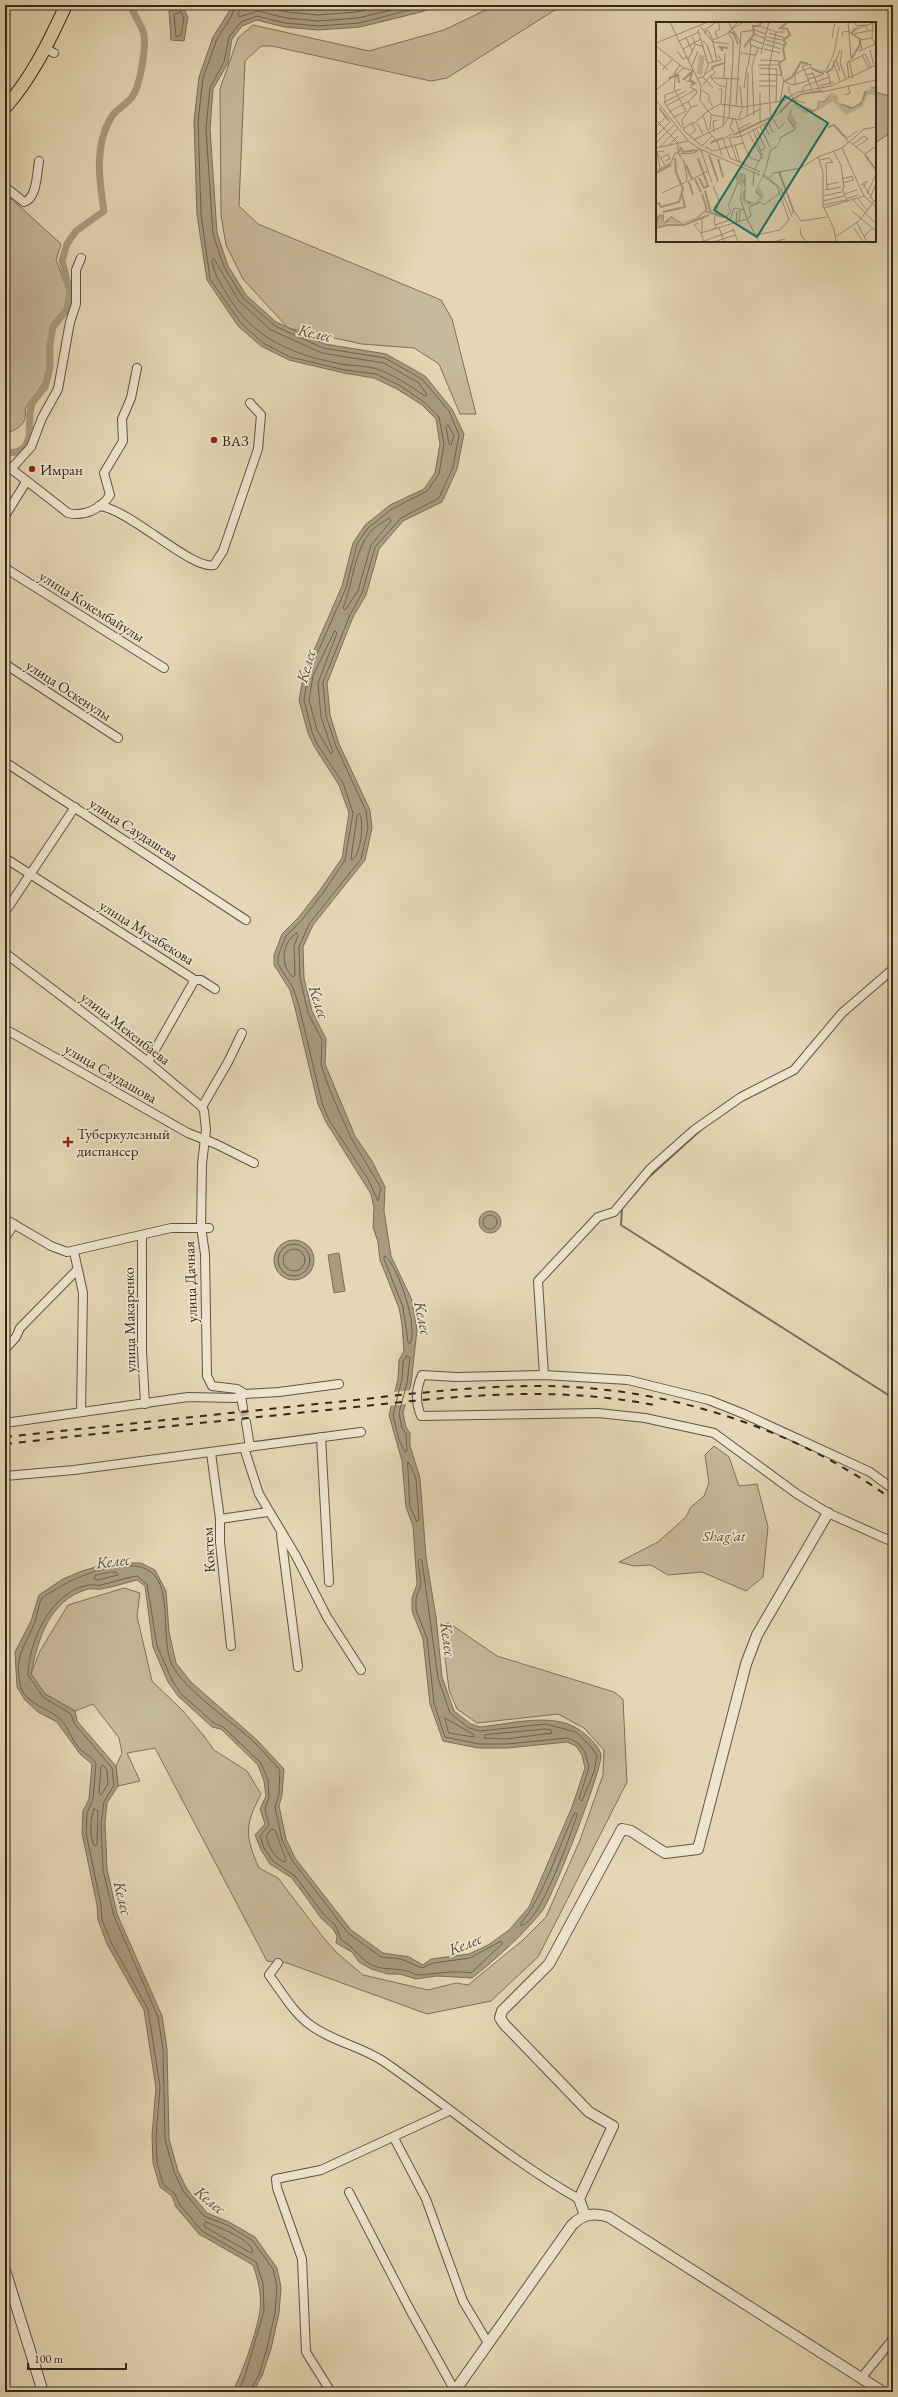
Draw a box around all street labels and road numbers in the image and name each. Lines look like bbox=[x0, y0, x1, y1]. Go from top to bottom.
street label: улица Кокембайулы bbox=[36, 566, 148, 646]
street label: улица Оскенулы bbox=[23, 655, 115, 725]
street label: улица Саудашева bbox=[86, 793, 182, 865]
street label: улица Мусабекова bbox=[96, 895, 198, 969]
street label: улица Мекенбаева bbox=[77, 987, 175, 1069]
street label: улица Саудашова bbox=[61, 1039, 161, 1107]
street label: улица Дачная bbox=[179, 1241, 201, 1323]
street label: улица Макаренко bbox=[119, 1267, 139, 1373]
street label: Коктем bbox=[197, 1526, 219, 1573]

